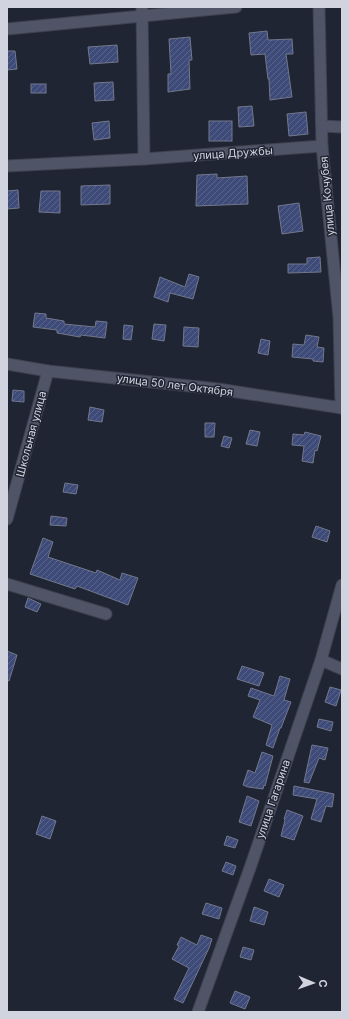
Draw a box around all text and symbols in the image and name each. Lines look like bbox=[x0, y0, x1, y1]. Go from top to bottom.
street label: улица Дружбы bbox=[193, 143, 273, 163]
street label: улица Кочубея bbox=[317, 156, 337, 236]
street label: улица 50 лет Октября bbox=[116, 371, 234, 399]
street label: Школьная улица bbox=[13, 389, 49, 479]
street label: улица Гагарина bbox=[253, 757, 293, 841]
north arrow bbox=[293, 963, 333, 1003]
text: С bbox=[316, 979, 330, 988]

